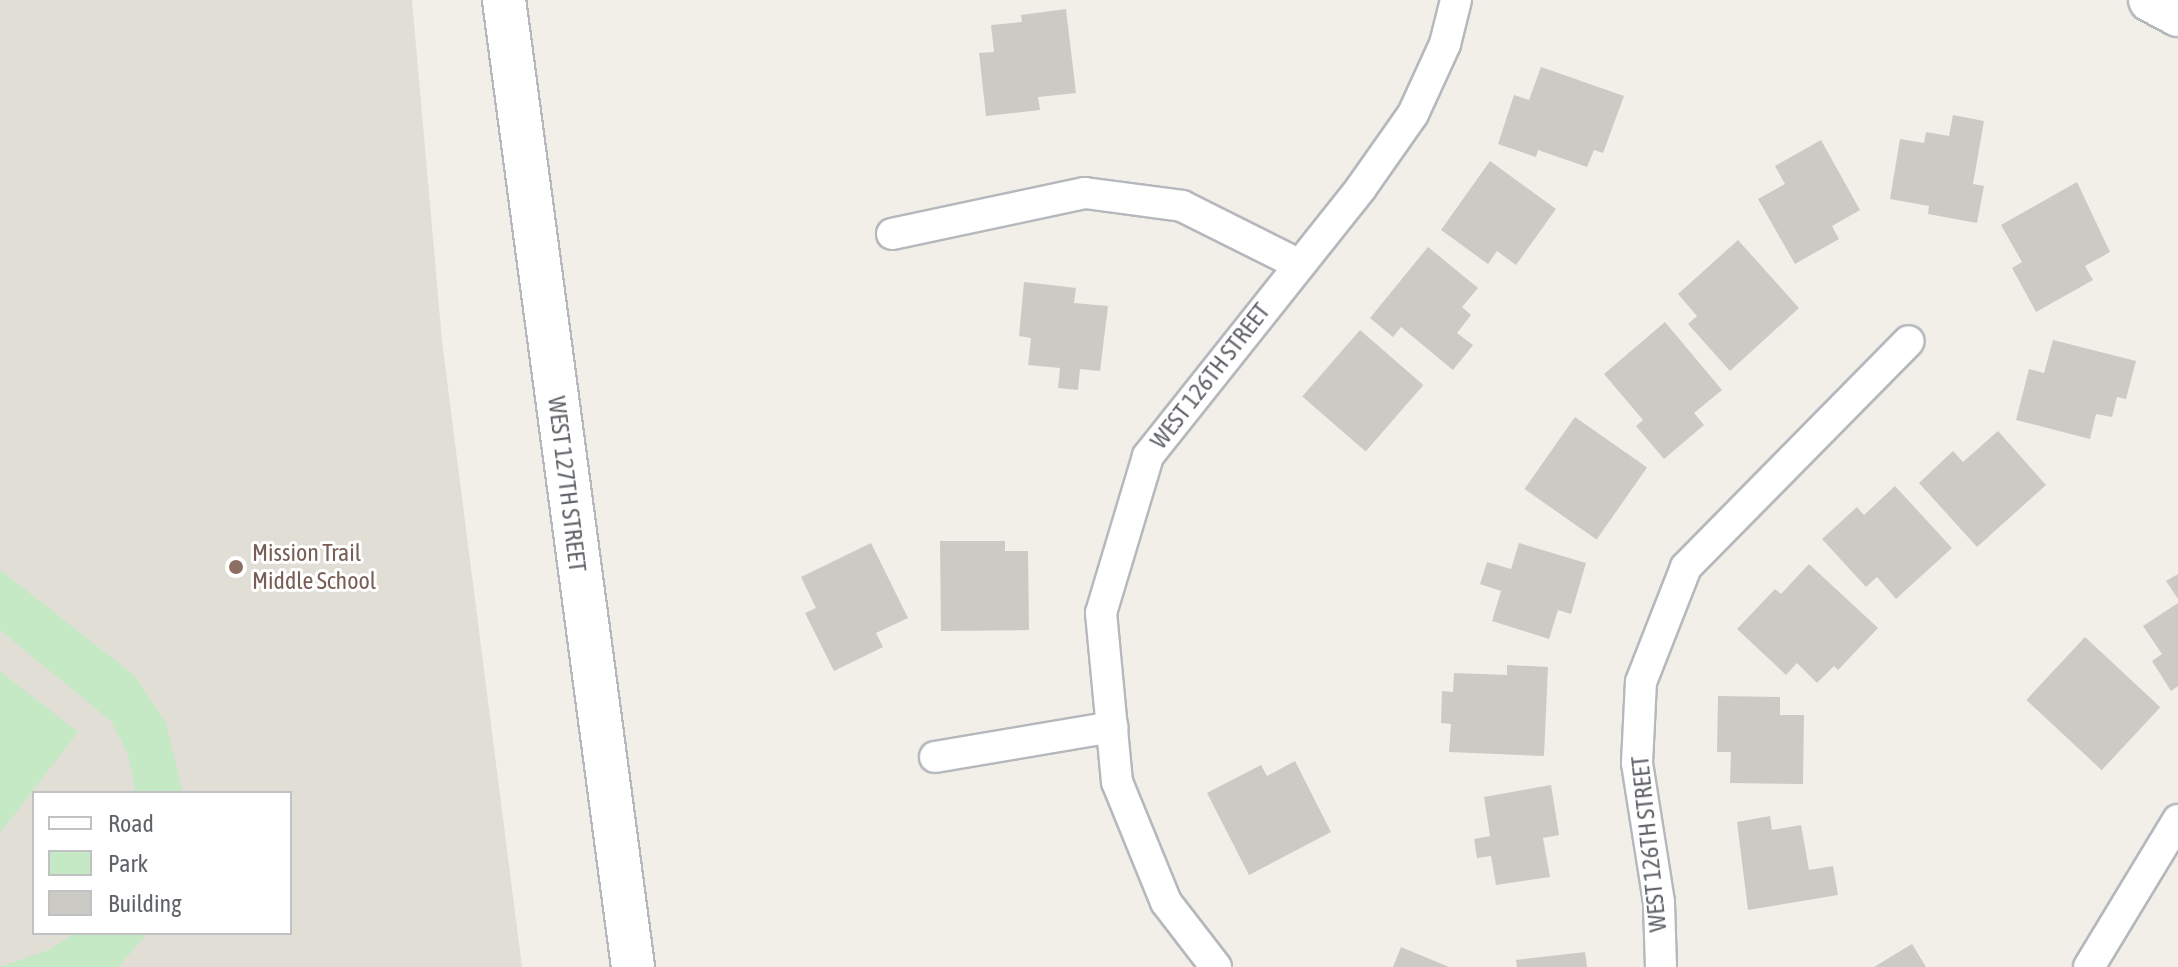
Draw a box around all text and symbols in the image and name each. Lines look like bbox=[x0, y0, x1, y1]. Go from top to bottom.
street label: WEST 126TH STREET bbox=[1144, 297, 1276, 455]
street label: WEST 127TH STREET bbox=[542, 395, 592, 573]
place label: Mission Trail Middle School bbox=[252, 539, 376, 595]
marker: Mission Trail Middle School bbox=[227, 558, 245, 576]
street label: WEST 126TH STREET bbox=[1625, 755, 1673, 933]
legend bbox=[32, 791, 292, 935]
text: Road bbox=[108, 810, 154, 837]
text: Park bbox=[108, 850, 148, 877]
text: Building bbox=[108, 890, 181, 917]

